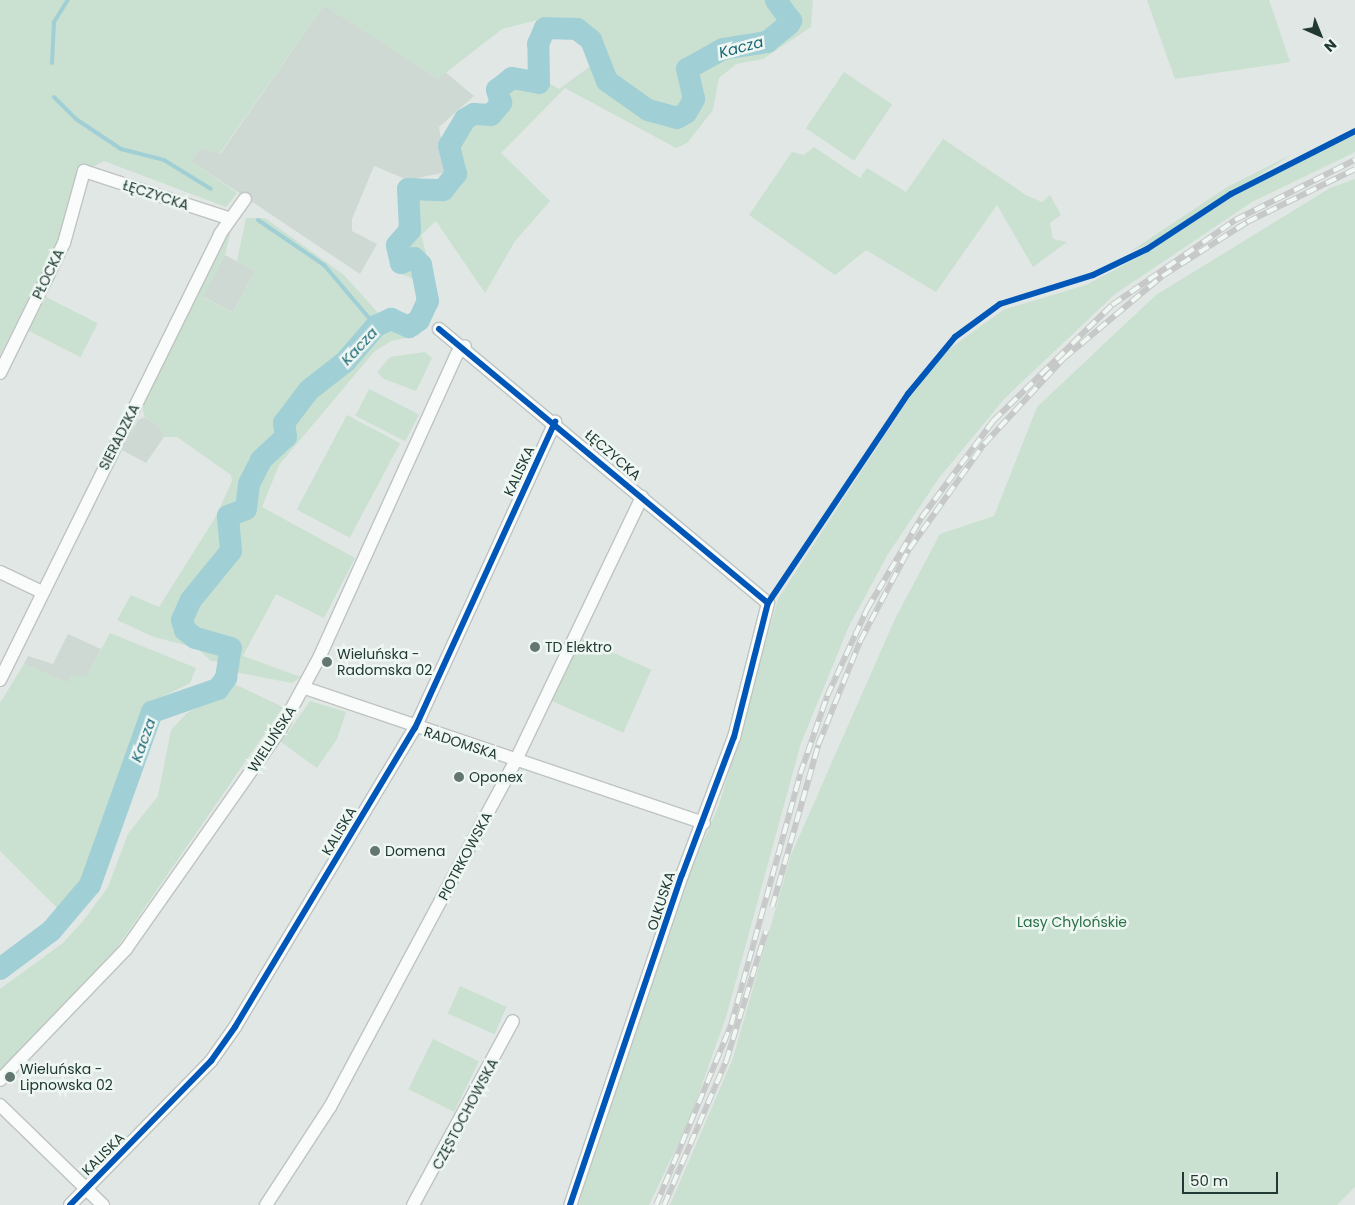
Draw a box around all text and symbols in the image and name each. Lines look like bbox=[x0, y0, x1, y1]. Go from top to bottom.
north arrow bbox=[1295, 10, 1345, 60]
water label: Kacza bbox=[717, 32, 765, 62]
text: N bbox=[1320, 35, 1341, 57]
street label: ŁĘCZYCKA bbox=[121, 176, 191, 214]
street label: PŁOCKA bbox=[29, 246, 67, 302]
water label: Kacza bbox=[337, 323, 381, 369]
street label: SIERADZKA bbox=[95, 401, 143, 473]
street label: ŁĘCZYCKA bbox=[582, 426, 644, 484]
street label: KALISKA bbox=[500, 443, 538, 499]
place label: TD Elektro bbox=[545, 639, 612, 655]
marker: TD Elektro bbox=[529, 641, 541, 653]
place label: Wieluńska - Radomska 02 bbox=[337, 646, 432, 679]
marker: Wieluńska - Radomska 02 bbox=[321, 656, 333, 668]
street label: WIELUŃSKA bbox=[244, 703, 300, 775]
water label: Kacza bbox=[127, 716, 159, 764]
street label: RADOMSKA bbox=[422, 723, 500, 763]
place label: Oponex bbox=[469, 769, 523, 785]
marker: Oponex bbox=[453, 771, 465, 783]
street label: KALISKA bbox=[318, 804, 360, 858]
street label: PIOTRKOWSKA bbox=[435, 809, 495, 903]
place label: Domena bbox=[385, 843, 445, 859]
marker: Domena bbox=[369, 845, 381, 857]
street label: OLKUSKA bbox=[644, 869, 678, 933]
park label: Lasy Chylońskie bbox=[1017, 914, 1127, 930]
street label: CZĘSTOCHOWSKA bbox=[429, 1056, 501, 1172]
place label: Wieluńska - Lipnowska 02 bbox=[20, 1061, 113, 1094]
marker: Wieluńska - Lipnowska 02 bbox=[4, 1071, 16, 1083]
street label: KALISKA bbox=[78, 1129, 128, 1179]
scale bar bbox=[1185, 1162, 1281, 1194]
text: 50 m bbox=[1190, 1170, 1228, 1191]

